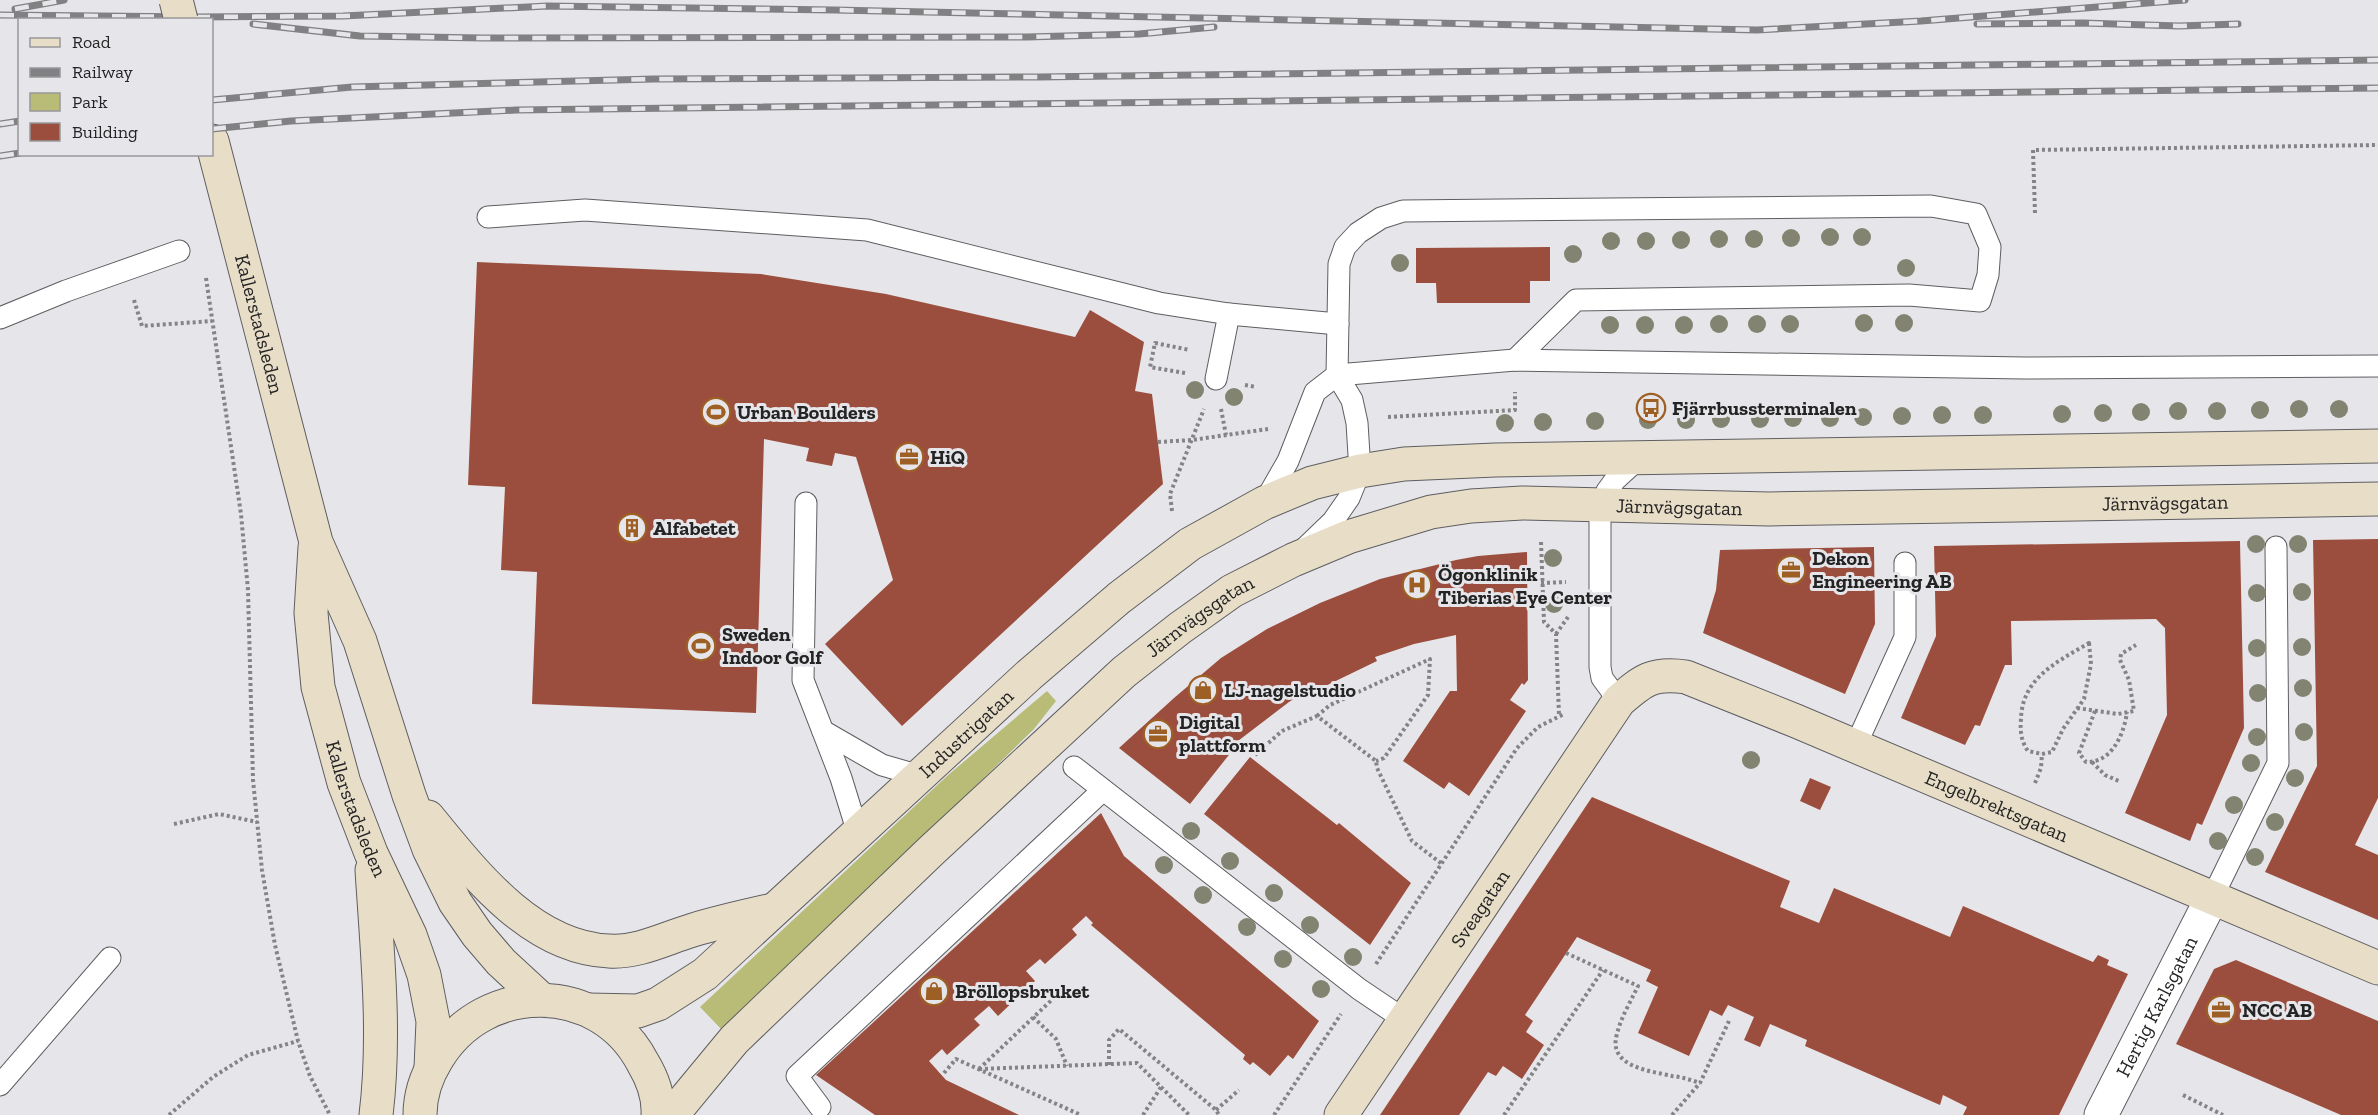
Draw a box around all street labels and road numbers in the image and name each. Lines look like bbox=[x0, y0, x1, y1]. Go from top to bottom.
street label: Kallerstadsleden bbox=[230, 252, 289, 397]
street label: Järnvägsgatan bbox=[2102, 489, 2229, 516]
street label: Järnvägsgatan bbox=[1616, 493, 1743, 520]
street label: Järnvägsgatan bbox=[1141, 570, 1258, 662]
street label: Industrigatan bbox=[914, 683, 1018, 783]
street label: Kallerstadsleden bbox=[321, 738, 393, 881]
street label: Engelbrektsgatan bbox=[1922, 765, 2073, 847]
street label: Sveagatan bbox=[1445, 864, 1515, 952]
street label: Hertig Karlsgatan bbox=[2111, 931, 2203, 1081]

